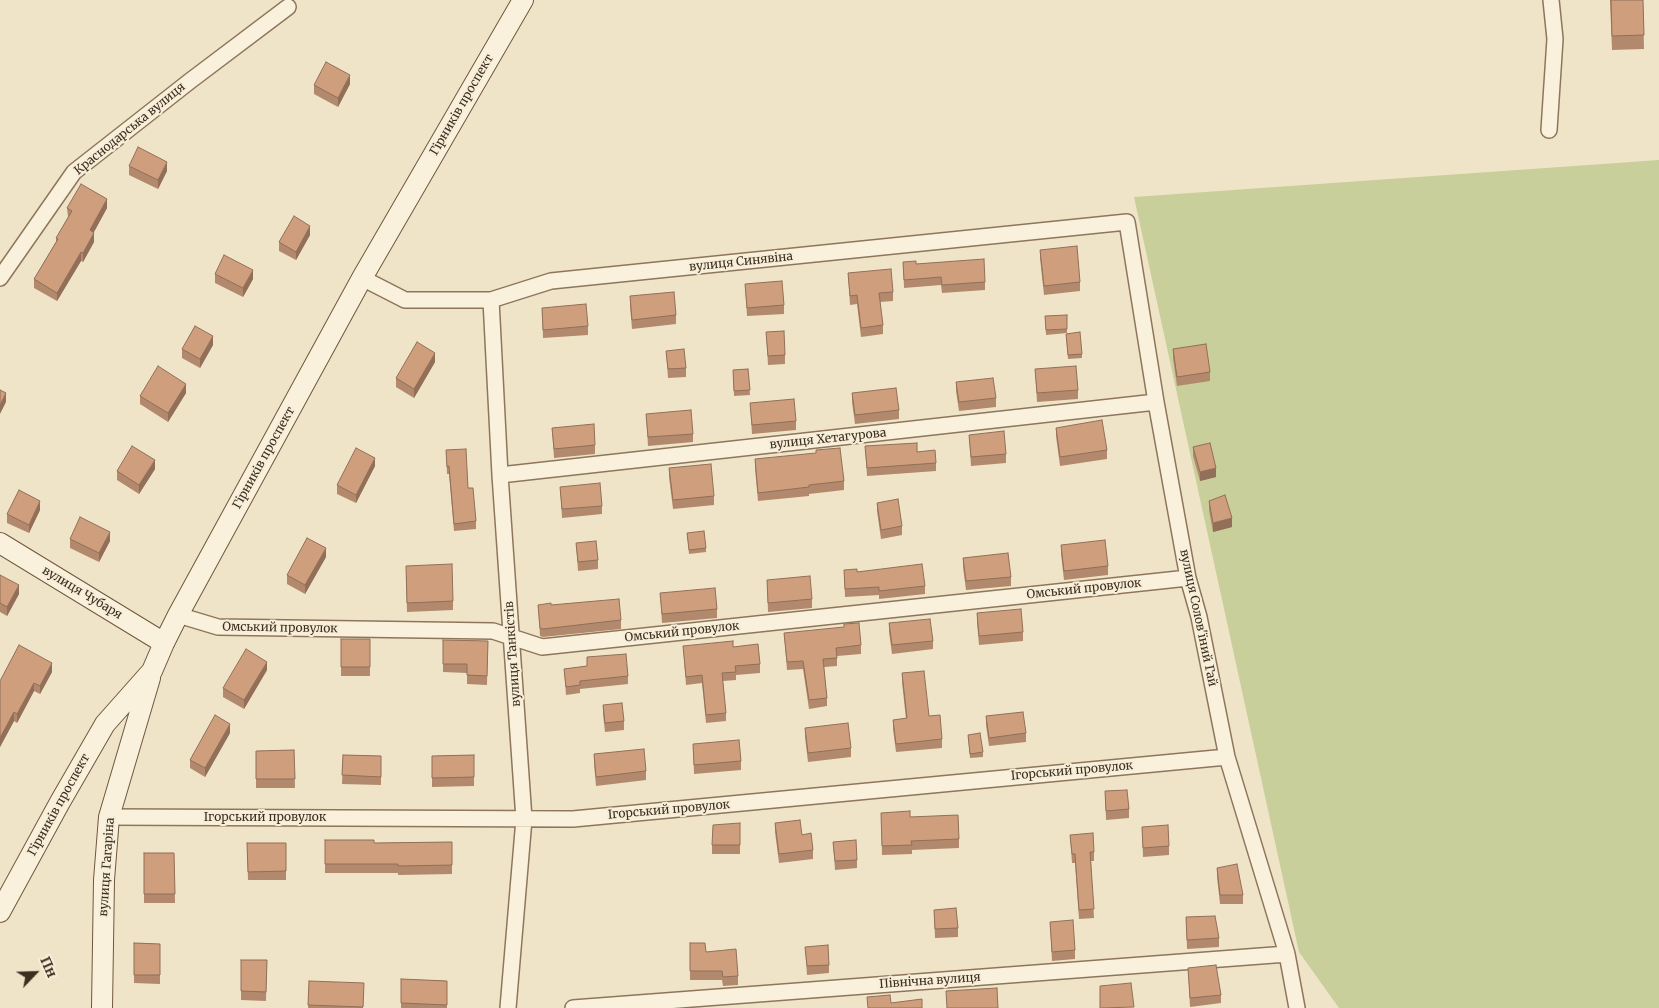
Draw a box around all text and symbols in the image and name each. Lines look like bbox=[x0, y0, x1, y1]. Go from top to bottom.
street label: Гірників проспект bbox=[427, 52, 497, 158]
street label: Краснодарська вулиця bbox=[72, 80, 188, 178]
street label: вулиця Синявіна bbox=[688, 249, 794, 275]
street label: Гірників проспект bbox=[230, 405, 298, 511]
street label: вулиця Хетагурова bbox=[769, 426, 887, 452]
street label: вулиця Солов'їний Гай bbox=[1176, 548, 1220, 688]
street label: вулиця Чубаря bbox=[39, 563, 125, 623]
street label: Омський провулок bbox=[1026, 576, 1142, 602]
street label: вулиця Танкістів bbox=[502, 601, 524, 707]
street label: Омський провулок bbox=[624, 619, 740, 645]
street label: Омський провулок bbox=[222, 620, 338, 636]
street label: Гірників проспект bbox=[25, 752, 93, 858]
street label: Ігорський провулок bbox=[1010, 758, 1134, 784]
street label: Ігорський провулок bbox=[607, 797, 731, 823]
street label: Ігорський провулок bbox=[204, 811, 326, 825]
street label: вулиця Гагаріна bbox=[96, 817, 118, 917]
north arrow bbox=[10, 948, 60, 998]
text: Пн bbox=[36, 954, 61, 980]
street label: Північна вулиця bbox=[879, 970, 981, 992]

